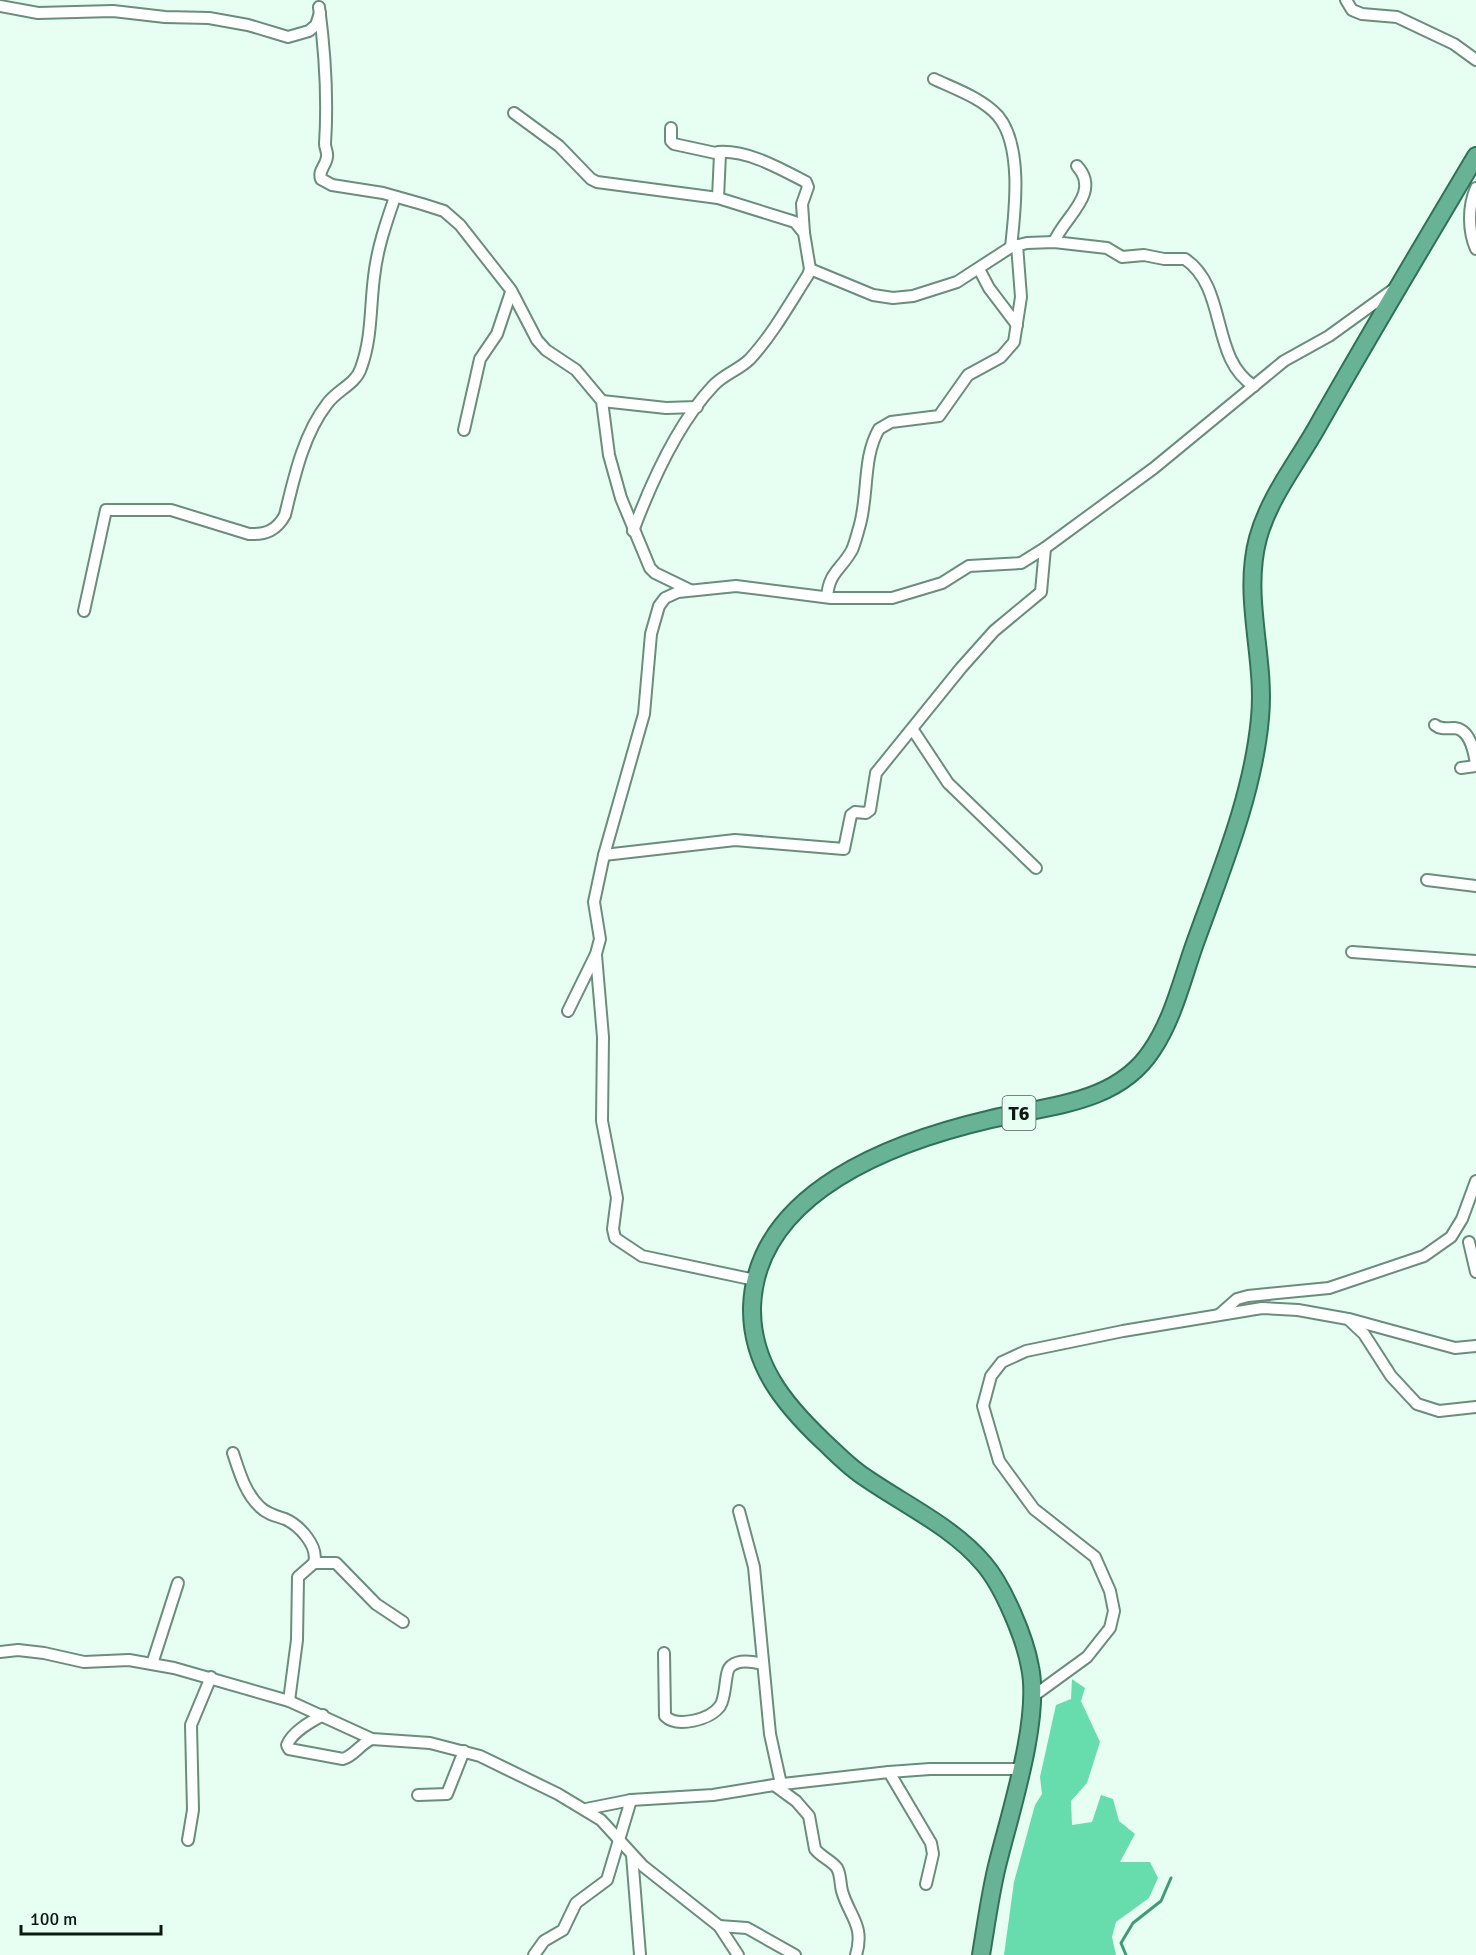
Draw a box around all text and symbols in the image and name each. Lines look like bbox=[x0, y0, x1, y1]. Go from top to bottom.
road number: T6 bbox=[1002, 1096, 1036, 1130]
scale bar bbox=[21, 1898, 160, 1936]
text: 100 m bbox=[30, 1908, 77, 1930]

